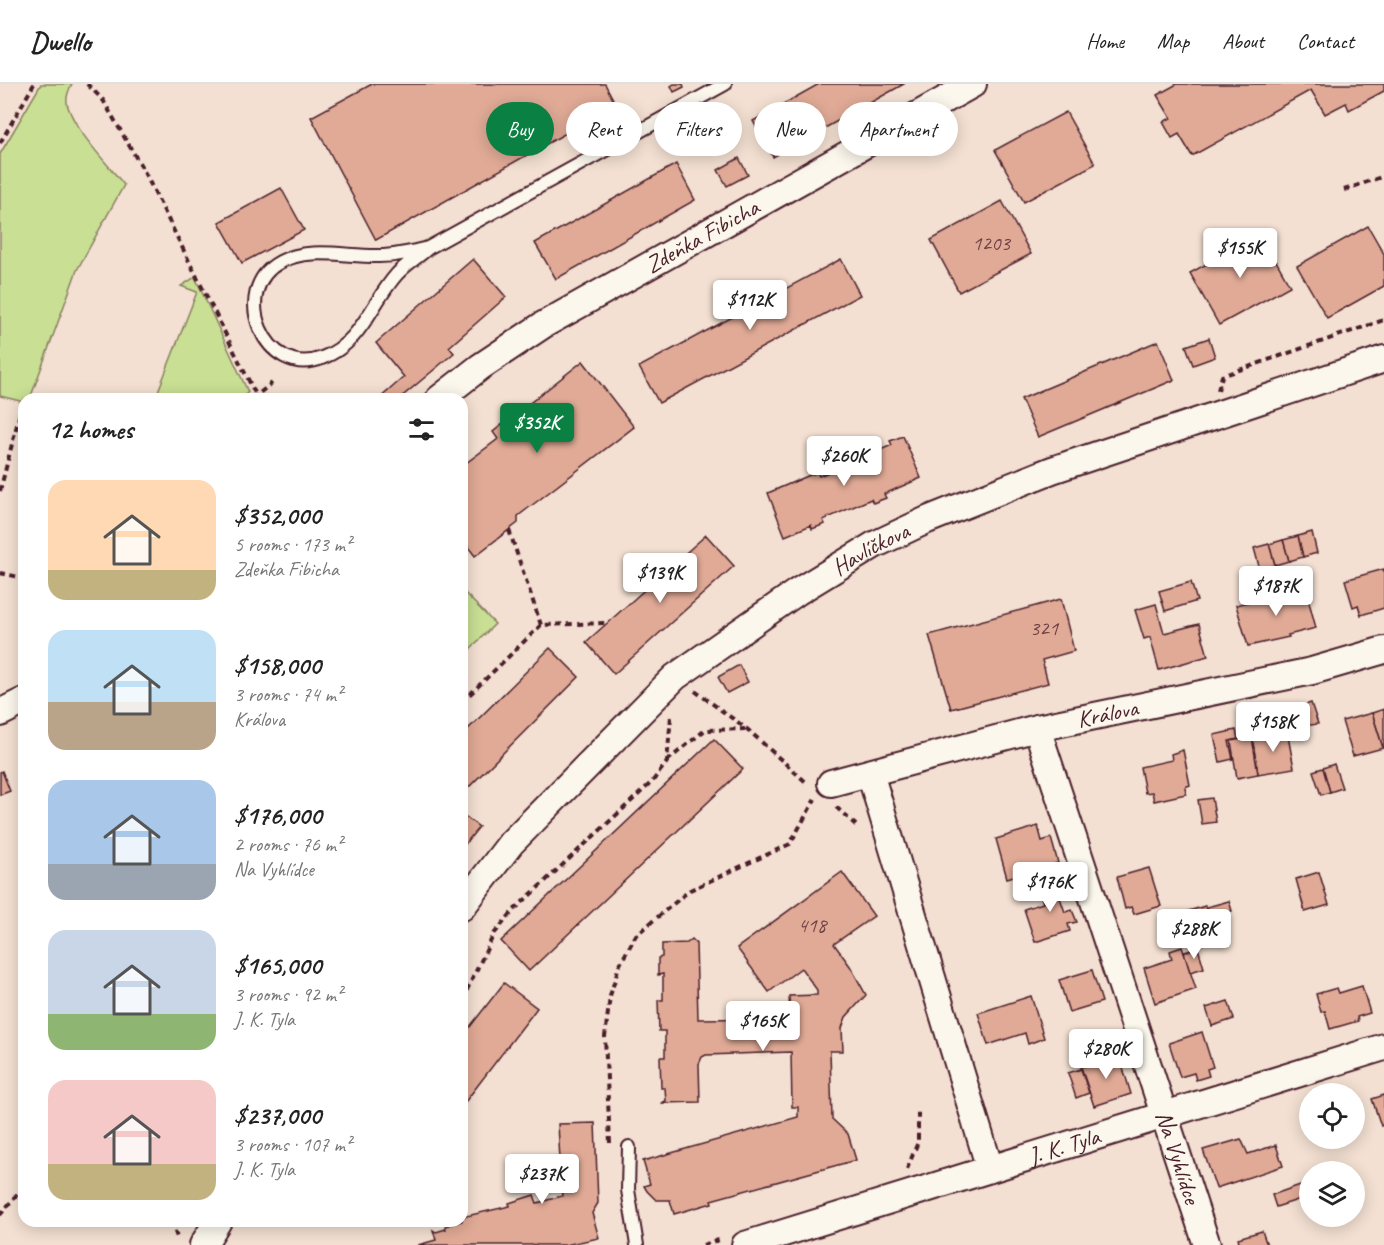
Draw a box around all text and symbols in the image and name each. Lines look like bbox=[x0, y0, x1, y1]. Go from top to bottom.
text: Dwello bbox=[30, 24, 91, 59]
text: Home bbox=[1086, 28, 1124, 54]
text: Map bbox=[1157, 28, 1189, 54]
text: About bbox=[1222, 28, 1264, 54]
text: Contact bbox=[1297, 28, 1354, 54]
chip: Buy bbox=[486, 102, 554, 156]
chip: Rent bbox=[566, 102, 642, 156]
chip: Filters bbox=[654, 102, 742, 156]
chip: New bbox=[754, 102, 826, 156]
chip: Apartment bbox=[838, 102, 958, 156]
street label: Zdeňka Fibicha bbox=[640, 191, 766, 280]
pin: $155K bbox=[1198, 228, 1282, 279]
house number: 1203 bbox=[972, 230, 1011, 256]
text: $155K bbox=[1217, 235, 1263, 260]
pin: $112K bbox=[708, 280, 792, 331]
text: $112K bbox=[727, 287, 773, 312]
pin: $352K bbox=[495, 403, 579, 454]
text: $352K bbox=[514, 410, 560, 435]
text: 12 homes bbox=[48, 413, 133, 446]
icon: filters bbox=[405, 413, 438, 446]
pin: $260K bbox=[802, 436, 886, 487]
text: $260K bbox=[821, 443, 867, 468]
text: $352,000 bbox=[234, 499, 321, 532]
icon: home bbox=[96, 504, 168, 576]
street label: Havlíčkova bbox=[826, 515, 915, 582]
text: 5 rooms · 173 m² bbox=[234, 532, 351, 557]
pin: $139K bbox=[618, 553, 702, 604]
text: Zdeňka Fibicha bbox=[234, 557, 339, 582]
text: $139K bbox=[637, 560, 683, 585]
pin: $187K bbox=[1234, 566, 1318, 617]
text: $187K bbox=[1253, 573, 1299, 598]
house number: 321 bbox=[1030, 615, 1060, 641]
text: $158,000 bbox=[234, 649, 321, 682]
icon: home bbox=[96, 654, 168, 726]
text: 3 rooms · 74 m² bbox=[234, 682, 342, 707]
street label: Králova bbox=[1074, 692, 1142, 734]
pin: $158K bbox=[1231, 702, 1315, 753]
text: Králova bbox=[234, 707, 285, 732]
text: $158K bbox=[1250, 709, 1296, 734]
text: $176,000 bbox=[234, 799, 322, 832]
icon: home bbox=[96, 804, 168, 876]
text: 2 rooms · 76 m² bbox=[234, 832, 342, 857]
text: Na Vyhlídce bbox=[234, 857, 314, 882]
pin: $176K bbox=[1008, 862, 1092, 913]
text: $176K bbox=[1027, 869, 1073, 894]
pin: $288K bbox=[1152, 909, 1236, 960]
house number: 418 bbox=[798, 912, 829, 938]
text: $288K bbox=[1171, 916, 1217, 941]
text: $165,000 bbox=[234, 949, 321, 982]
icon: home bbox=[96, 954, 168, 1026]
text: 3 rooms · 92 m² bbox=[234, 982, 342, 1007]
pin: $165K bbox=[721, 1001, 805, 1052]
text: J. K. Tyla bbox=[234, 1007, 295, 1032]
text: $165K bbox=[740, 1008, 786, 1033]
pin: $280K bbox=[1064, 1029, 1148, 1080]
text: $280K bbox=[1083, 1036, 1129, 1061]
map controls bbox=[1299, 1083, 1365, 1227]
button: locate bbox=[1299, 1083, 1365, 1149]
text: $237,000 bbox=[234, 1099, 321, 1132]
icon: home bbox=[96, 1104, 168, 1176]
street label: Na Vyhlídce bbox=[1149, 1107, 1208, 1210]
street label: J. K. Tyla bbox=[1024, 1121, 1105, 1172]
text: 3 rooms · 107 m² bbox=[234, 1132, 351, 1157]
pin: $237K bbox=[500, 1154, 584, 1205]
text: J. K. Tyla bbox=[234, 1157, 295, 1182]
text: $237K bbox=[519, 1161, 565, 1186]
button: layers bbox=[1299, 1161, 1365, 1227]

